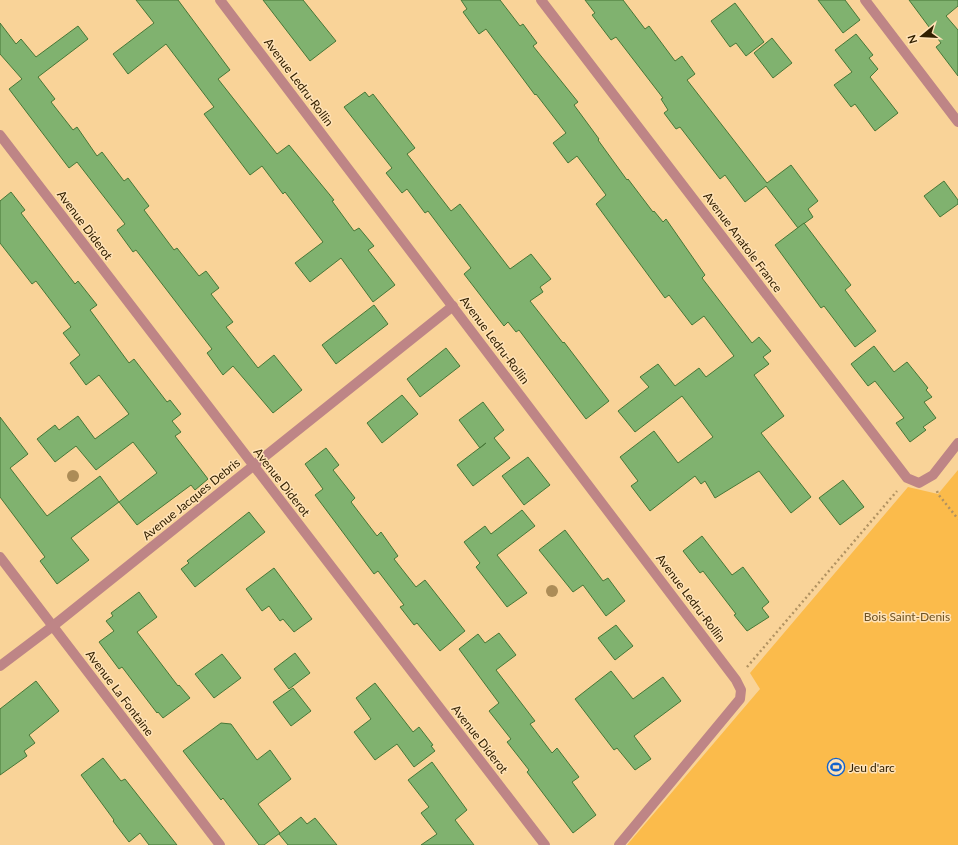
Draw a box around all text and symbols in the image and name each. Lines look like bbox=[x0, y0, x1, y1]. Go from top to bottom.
north arrow bbox=[902, 16, 942, 56]
text: N bbox=[905, 33, 920, 45]
street label: Avenue Ledru-Rollin bbox=[261, 35, 337, 129]
street label: Avenue Diderot bbox=[54, 187, 116, 263]
street label: Avenue Anatole France bbox=[700, 189, 786, 295]
street label: Avenue Ledru-Rollin bbox=[457, 293, 533, 387]
street label: Avenue Diderot bbox=[251, 445, 314, 520]
street label: Avenue Jacques Debris bbox=[139, 455, 243, 543]
street label: Avenue Ledru-Rollin bbox=[653, 551, 729, 645]
park label: Bois Saint-Denis bbox=[864, 609, 950, 624]
street label: Avenue La Fontaine bbox=[83, 647, 157, 739]
street label: Avenue Diderot bbox=[449, 702, 512, 777]
sports icon: Jeu d'arc bbox=[826, 757, 846, 777]
place label: Jeu d'arc bbox=[849, 760, 895, 775]

